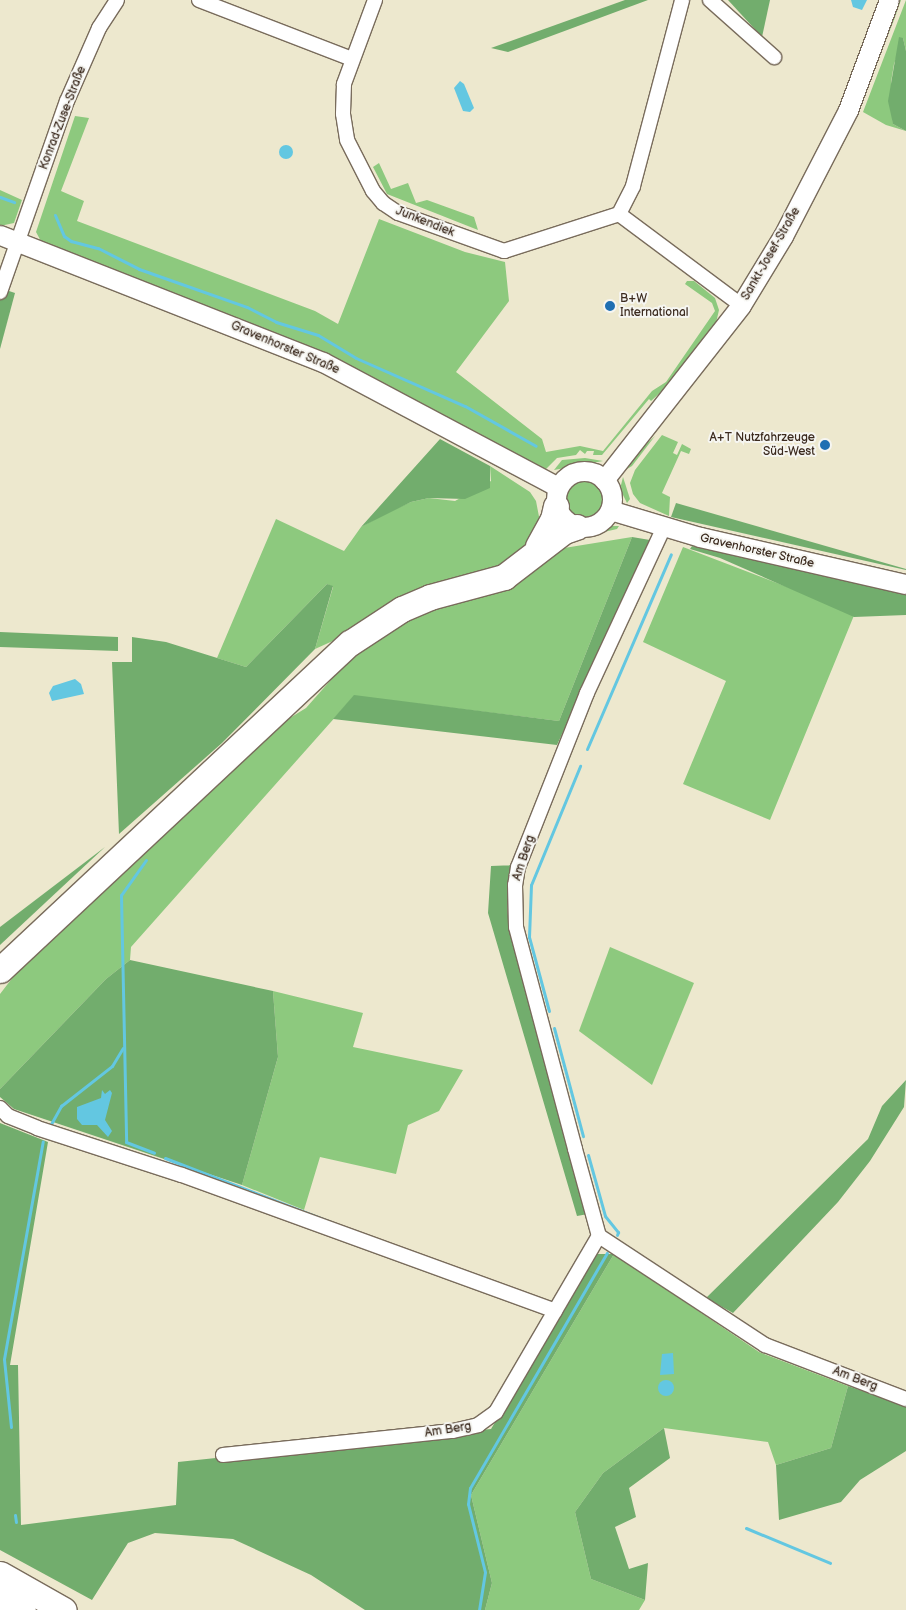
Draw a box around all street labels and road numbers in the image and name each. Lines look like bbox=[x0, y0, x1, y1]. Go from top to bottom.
street label: Konrad-Zuse-Straße bbox=[37, 64, 89, 172]
street label: Junkendiek bbox=[394, 204, 456, 240]
street label: Sankt-Josef-Straße bbox=[739, 205, 803, 303]
street label: Gravenhorster Straße bbox=[228, 319, 342, 377]
street label: Gravenhorster Straße bbox=[698, 531, 816, 571]
street label: Am Berg bbox=[510, 833, 538, 883]
street label: Am Berg bbox=[831, 1364, 879, 1394]
street label: Am Berg bbox=[424, 1419, 472, 1441]

